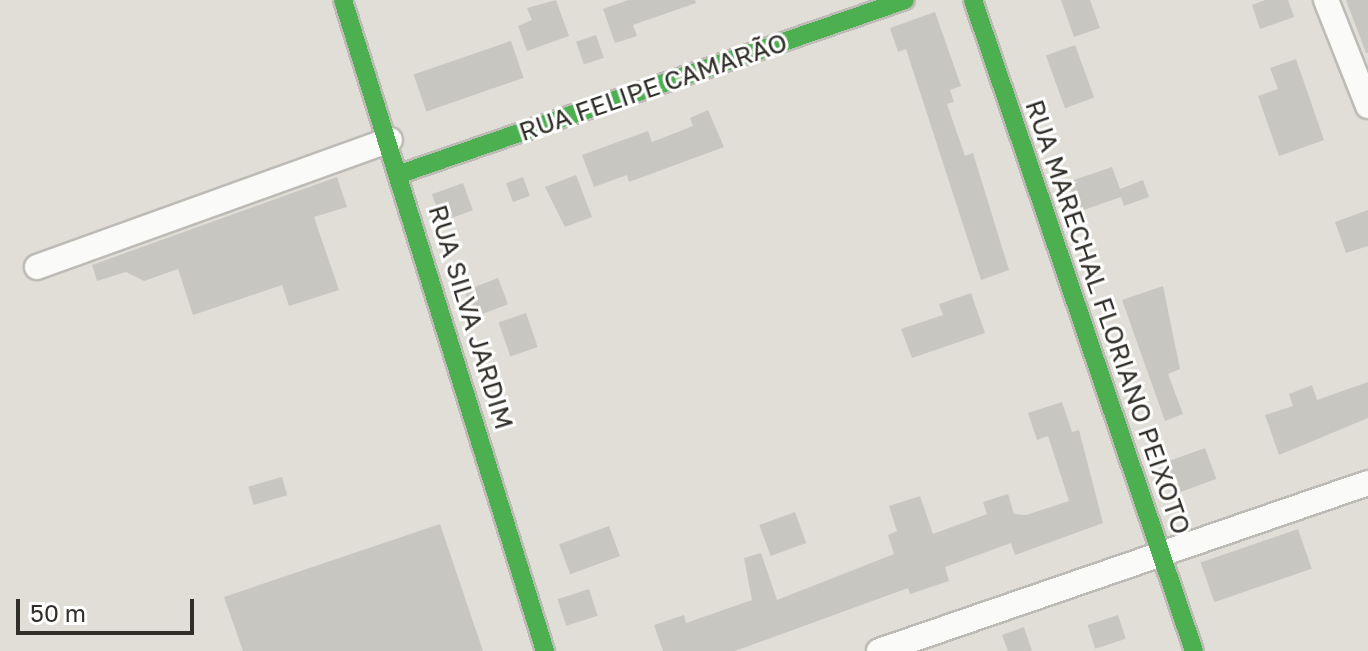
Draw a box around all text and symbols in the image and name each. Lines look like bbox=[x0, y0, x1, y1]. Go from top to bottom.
street label: RUA FELIPE CAMARÃO bbox=[515, 26, 791, 148]
street label: RUA MARECHAL FLORIANO PEIXOTO bbox=[1019, 96, 1197, 538]
street label: RUA SILVA JARDIM bbox=[422, 201, 520, 433]
scale bar bbox=[20, 583, 198, 633]
text: 50 m bbox=[30, 598, 86, 627]

